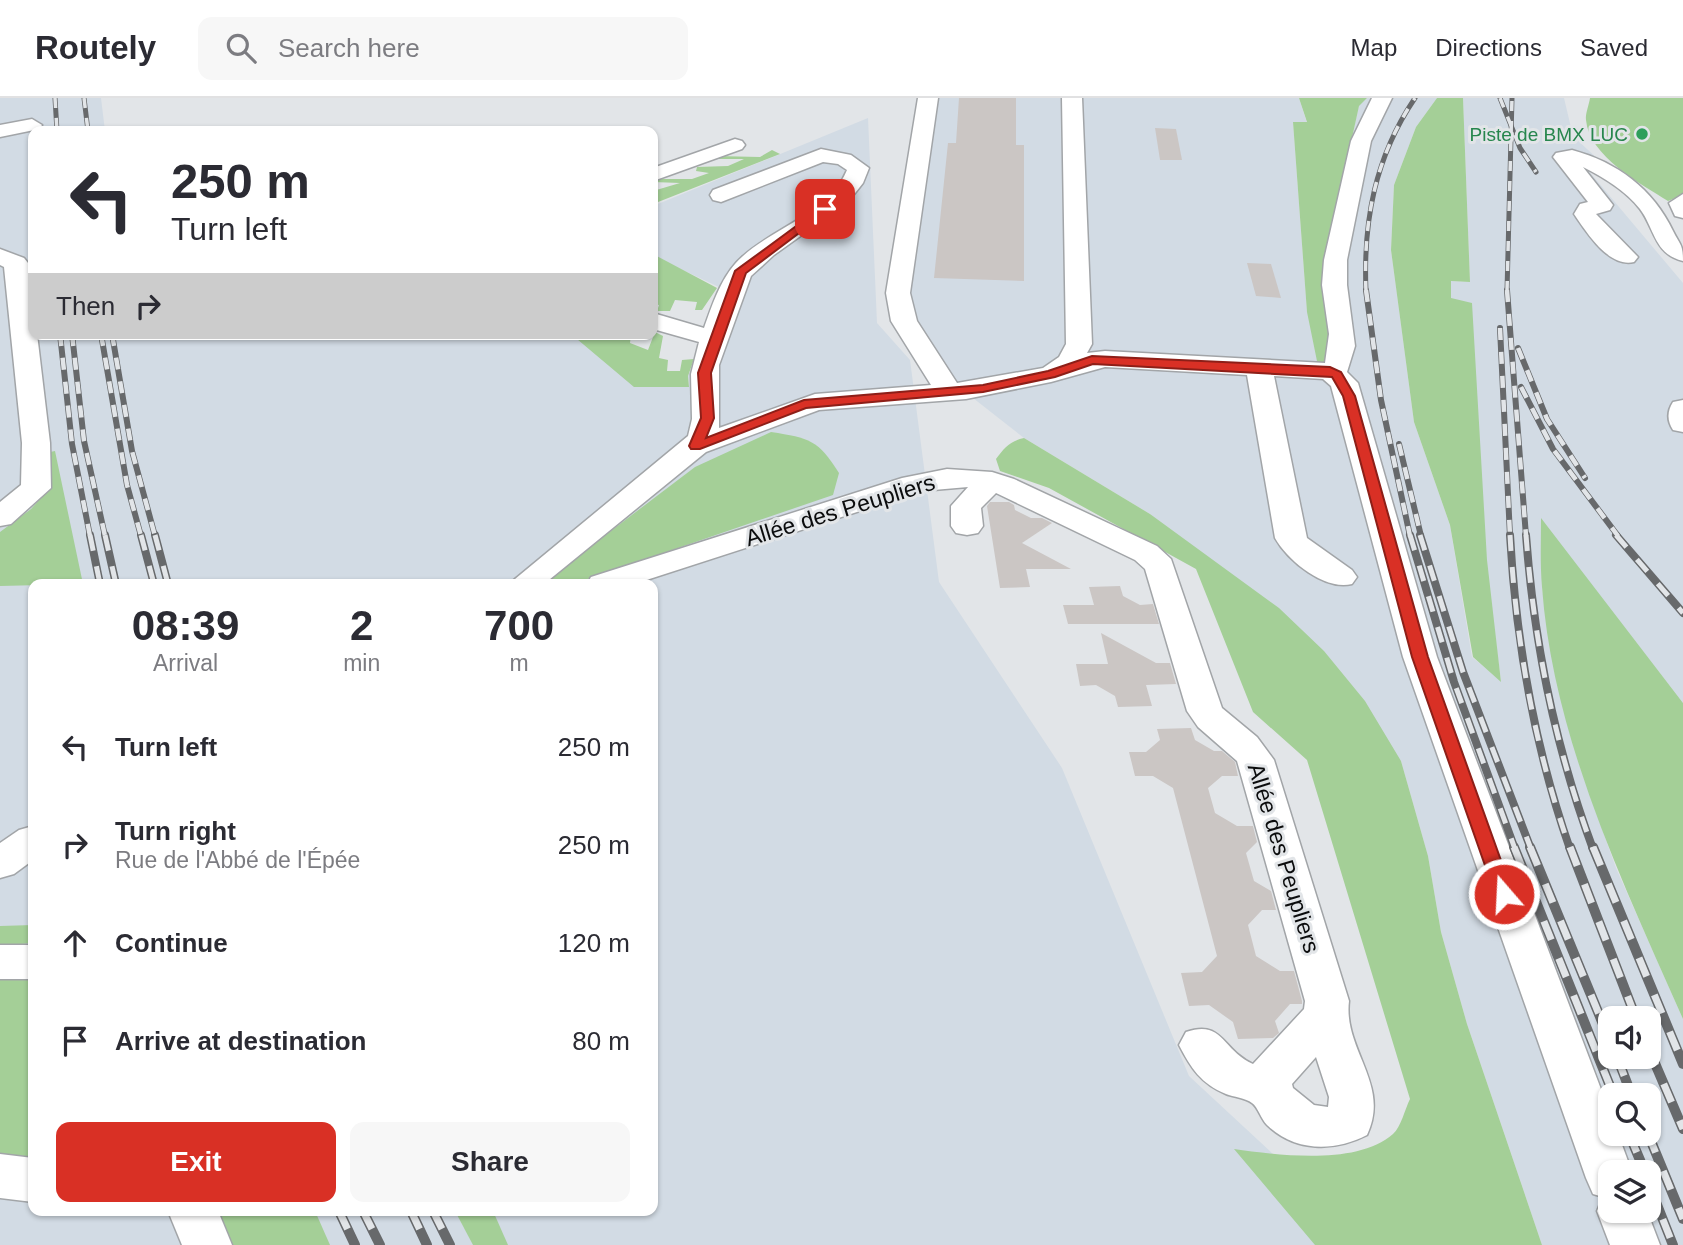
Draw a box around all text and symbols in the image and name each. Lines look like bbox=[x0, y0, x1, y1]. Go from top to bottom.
search box bbox=[198, 17, 688, 80]
text: Routely bbox=[35, 29, 156, 66]
icon: search bbox=[222, 29, 260, 67]
text: Search here bbox=[278, 33, 420, 63]
text: Map bbox=[1351, 34, 1397, 61]
text: Directions bbox=[1435, 34, 1542, 61]
text: Saved bbox=[1580, 34, 1648, 61]
place label: Piste de BMX LUC bbox=[1470, 124, 1628, 145]
marker: Piste de BMX LUC bbox=[1634, 126, 1650, 142]
icon: left bbox=[56, 154, 147, 245]
text: 250 m bbox=[171, 154, 310, 208]
pin bbox=[795, 179, 855, 239]
icon: arrive bbox=[806, 190, 844, 228]
text: Turn left bbox=[171, 211, 287, 247]
icon: right bbox=[129, 287, 167, 325]
text: Then bbox=[56, 291, 115, 321]
street label: Allée des Peupliers bbox=[742, 469, 938, 551]
text: 08:39 bbox=[132, 602, 239, 649]
text: 2 bbox=[350, 602, 373, 649]
text: 700 bbox=[484, 602, 554, 649]
text: Arrival bbox=[153, 650, 218, 676]
text: min bbox=[343, 650, 380, 676]
text: m bbox=[510, 650, 529, 676]
icon: left bbox=[56, 728, 94, 766]
text: Turn left bbox=[115, 732, 217, 762]
text: 250 m bbox=[558, 732, 630, 762]
street label: Allée des Peupliers bbox=[1243, 760, 1325, 956]
text: Turn right bbox=[115, 816, 236, 846]
icon: right bbox=[56, 826, 94, 864]
text: 250 m bbox=[558, 830, 630, 860]
text: Rue de l'Abbé de l'Épée bbox=[115, 847, 360, 873]
position arrow bbox=[1467, 857, 1541, 931]
icon: ahead bbox=[56, 924, 94, 962]
text: Continue bbox=[115, 928, 228, 958]
text: 120 m bbox=[558, 928, 630, 958]
map controls bbox=[1598, 1006, 1661, 1223]
button: sound bbox=[1598, 1006, 1661, 1069]
icon: arrive bbox=[56, 1022, 94, 1060]
text: Arrive at destination bbox=[115, 1026, 366, 1056]
text: 80 m bbox=[572, 1026, 630, 1056]
button: search bbox=[1598, 1083, 1661, 1146]
button: Exit bbox=[56, 1122, 336, 1202]
button: Share bbox=[350, 1122, 630, 1202]
button: layers bbox=[1598, 1160, 1661, 1223]

